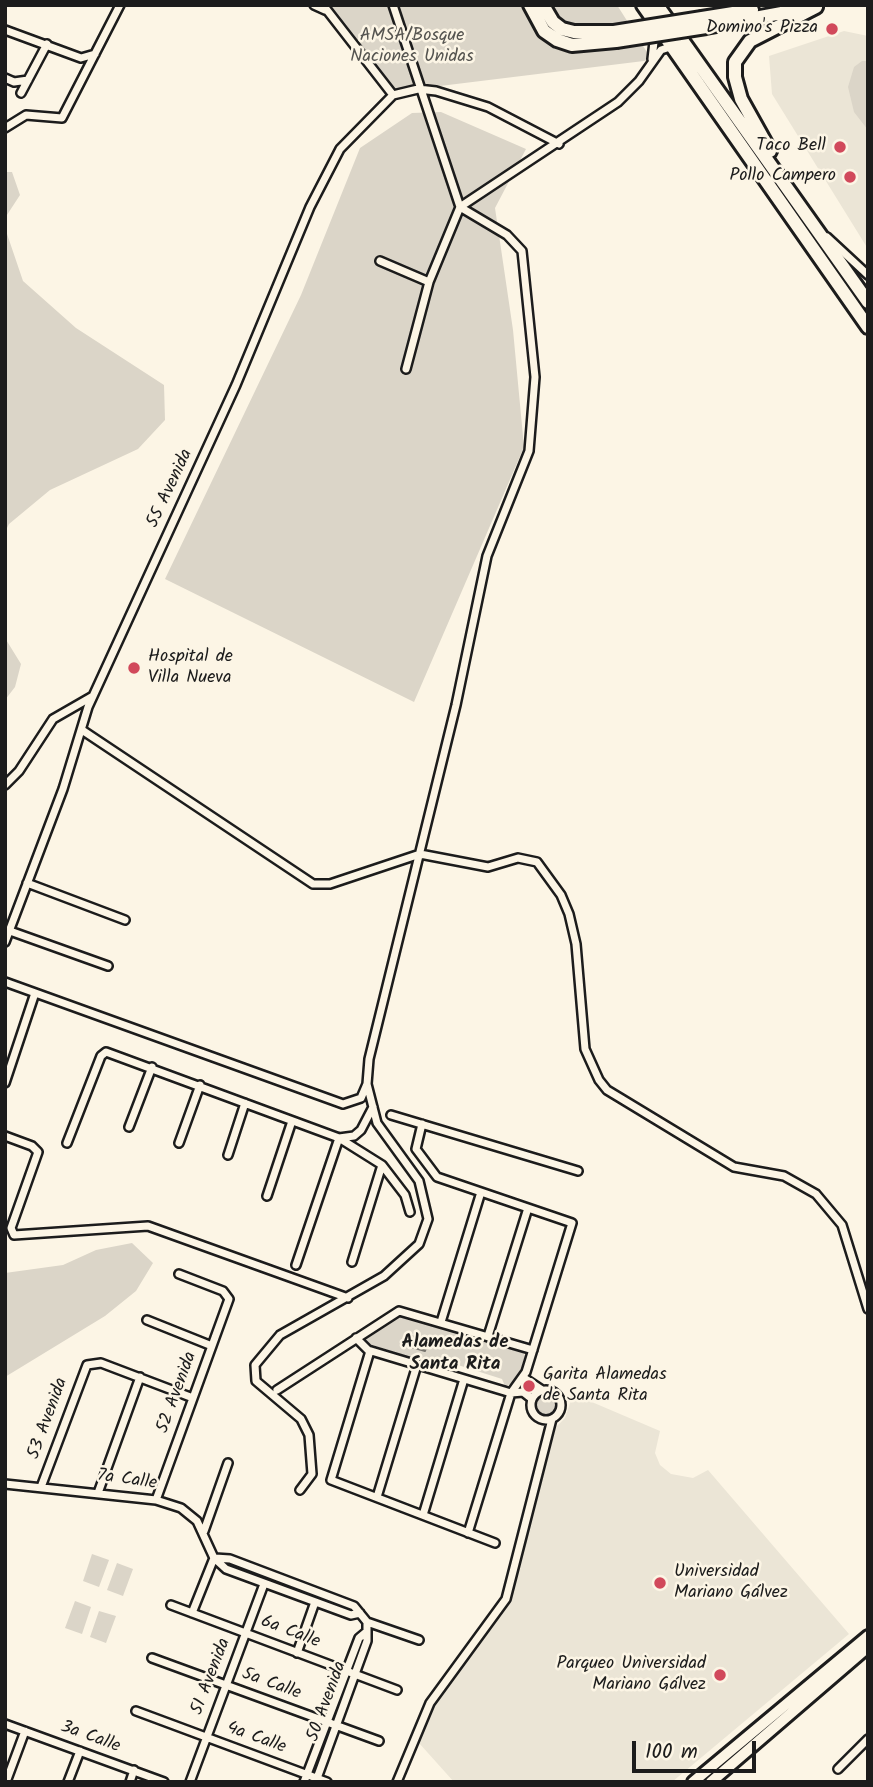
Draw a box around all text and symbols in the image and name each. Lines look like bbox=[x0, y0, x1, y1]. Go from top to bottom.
place label: Domino's Pizza bbox=[706, 18, 818, 40]
marker: Domino's Pizza bbox=[824, 21, 840, 37]
park label: AMSA/Bosque Naciones Unidas bbox=[350, 26, 474, 68]
place label: Taco Bell bbox=[756, 136, 826, 158]
marker: Taco Bell bbox=[832, 139, 848, 155]
place label: Pollo Campero bbox=[730, 166, 836, 188]
marker: Pollo Campero bbox=[842, 169, 858, 185]
street label: 55 Avenida bbox=[143, 446, 199, 532]
place label: Hospital de Villa Nueva bbox=[148, 647, 233, 690]
marker: Hospital de Villa Nueva bbox=[126, 660, 142, 676]
district label: Alamedas de Santa Rita bbox=[401, 1333, 509, 1377]
street label: 52 Avenida bbox=[153, 1349, 203, 1437]
place label: Garita Alamedas de Santa Rita bbox=[543, 1365, 667, 1408]
street label: 53 Avenida bbox=[24, 1375, 74, 1463]
marker: Garita Alamedas de Santa Rita bbox=[521, 1378, 537, 1394]
street label: 7a Calle bbox=[96, 1466, 158, 1496]
place label: Universidad Mariano Gálvez bbox=[674, 1562, 788, 1604]
marker: Universidad Mariano Gálvez bbox=[652, 1575, 668, 1591]
street label: 6a Calle bbox=[257, 1612, 323, 1654]
street label: 51 Avenida bbox=[187, 1636, 237, 1718]
place label: Parqueo Universidad Mariano Gálvez bbox=[557, 1654, 706, 1696]
street label: 50 Avenida bbox=[304, 1659, 352, 1745]
street label: 5a Calle bbox=[238, 1664, 304, 1706]
marker: Parqueo Universidad Mariano Gálvez bbox=[712, 1667, 728, 1683]
street label: 3a Calle bbox=[57, 1717, 123, 1759]
street label: 4a Calle bbox=[223, 1718, 289, 1760]
scale bar bbox=[635, 1728, 759, 1772]
text: 100 m bbox=[645, 1736, 698, 1769]

